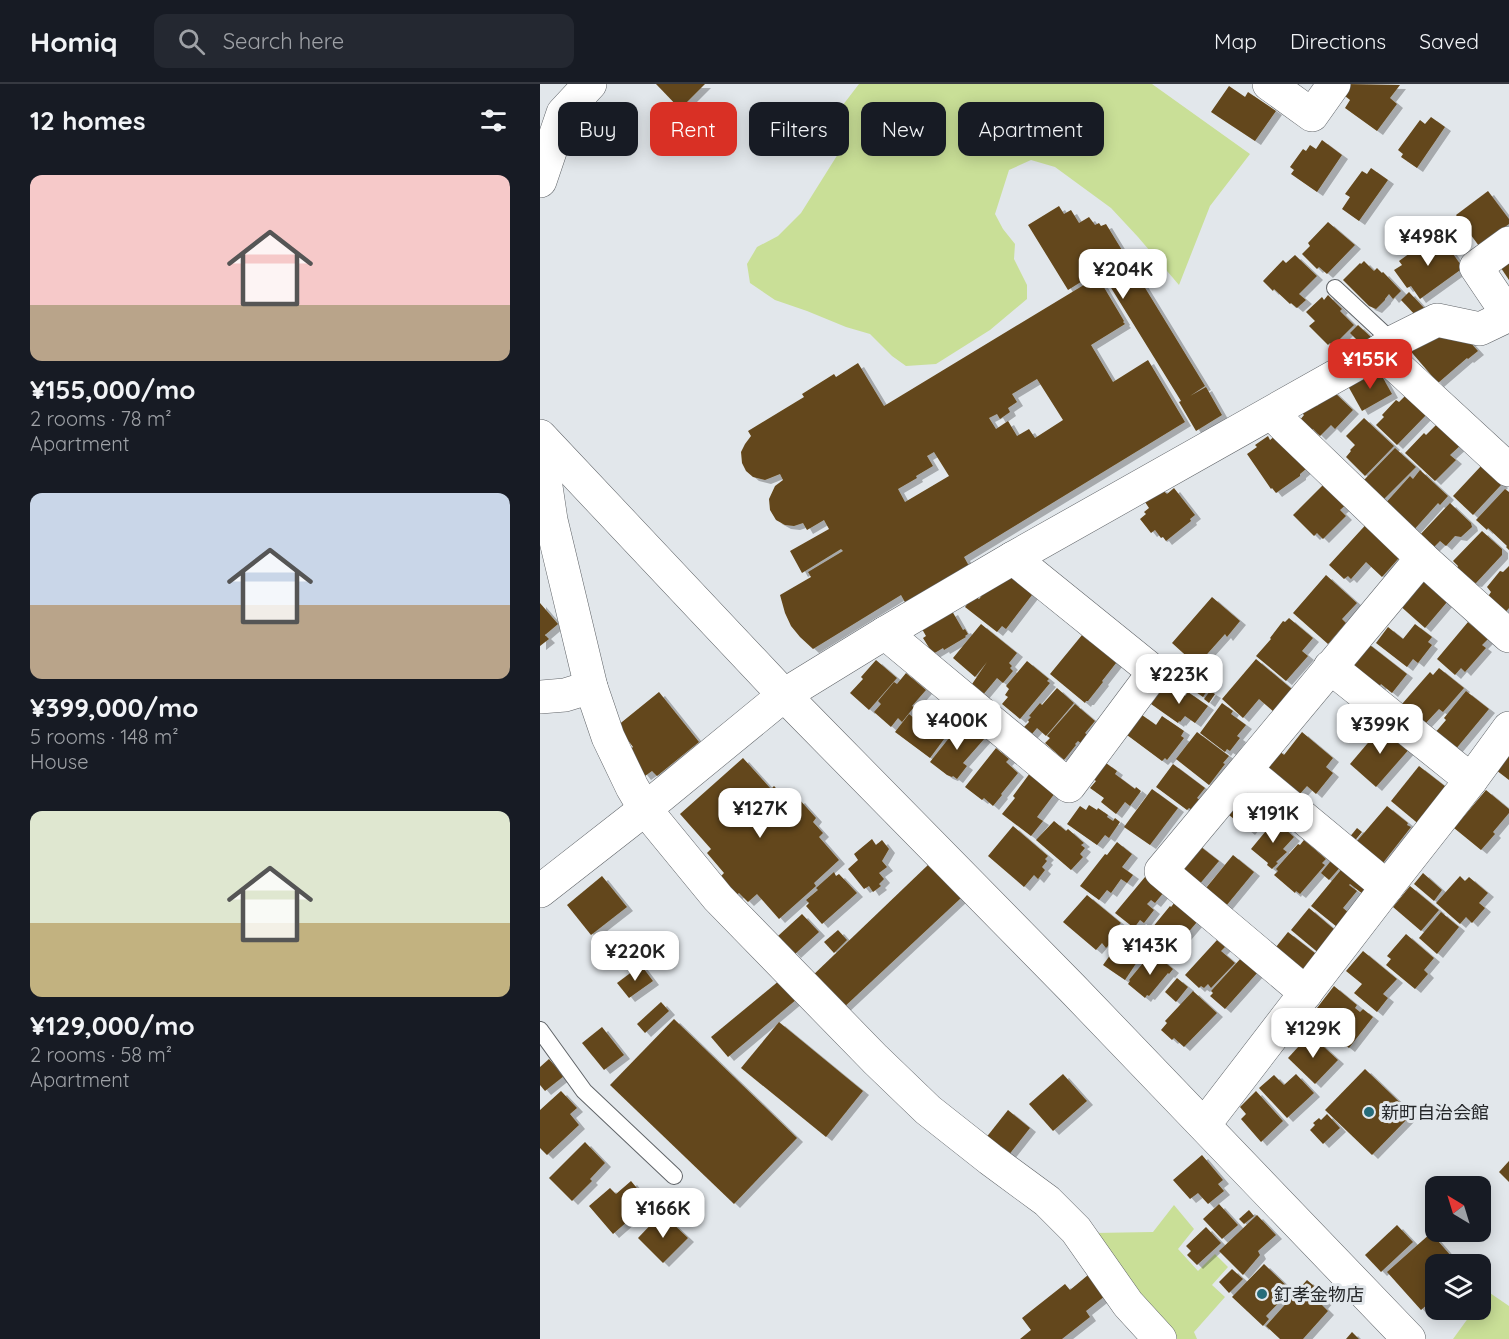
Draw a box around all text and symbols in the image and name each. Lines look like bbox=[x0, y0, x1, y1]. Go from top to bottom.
search box bbox=[154, 14, 574, 68]
text: Homiq bbox=[30, 24, 118, 59]
icon: search bbox=[175, 25, 208, 58]
text: Search here bbox=[223, 27, 344, 55]
text: Map bbox=[1214, 28, 1257, 54]
text: Directions bbox=[1290, 28, 1386, 54]
text: Saved bbox=[1419, 28, 1479, 54]
chip: Buy bbox=[558, 102, 638, 156]
chip: Rent bbox=[650, 102, 737, 156]
chip: Filters bbox=[749, 102, 849, 156]
chip: New bbox=[861, 102, 946, 156]
chip: Apartment bbox=[958, 102, 1104, 156]
text: 12 homes bbox=[30, 104, 146, 137]
icon: filters bbox=[477, 104, 510, 137]
icon: home bbox=[216, 214, 324, 322]
pin: ¥498K bbox=[1386, 216, 1470, 267]
text: ¥498K bbox=[1399, 223, 1457, 248]
pin: ¥204K bbox=[1081, 249, 1165, 300]
text: ¥204K bbox=[1093, 256, 1153, 281]
pin: ¥155K bbox=[1328, 339, 1412, 390]
text: ¥155K bbox=[1342, 346, 1398, 371]
text: ¥155,000/mo bbox=[30, 373, 196, 406]
text: 2 rooms · 78 m² bbox=[30, 406, 172, 431]
text: Apartment bbox=[30, 431, 130, 456]
icon: home bbox=[216, 532, 324, 640]
pin: ¥223K bbox=[1137, 654, 1221, 705]
text: ¥223K bbox=[1150, 661, 1208, 686]
text: ¥399,000/mo bbox=[30, 691, 198, 724]
pin: ¥400K bbox=[915, 700, 999, 751]
pin: ¥399K bbox=[1338, 704, 1422, 755]
text: ¥400K bbox=[926, 707, 988, 732]
text: ¥399K bbox=[1351, 711, 1409, 736]
text: 5 rooms · 148 m² bbox=[30, 724, 179, 749]
text: House bbox=[30, 749, 89, 774]
pin: ¥127K bbox=[718, 788, 802, 839]
pin: ¥191K bbox=[1231, 793, 1315, 844]
text: ¥127K bbox=[732, 795, 788, 820]
text: ¥191K bbox=[1247, 800, 1299, 825]
icon: home bbox=[216, 850, 324, 958]
pin: ¥143K bbox=[1108, 925, 1192, 976]
pin: ¥220K bbox=[593, 931, 677, 982]
text: ¥143K bbox=[1122, 932, 1178, 957]
text: ¥220K bbox=[605, 938, 665, 963]
pin: ¥129K bbox=[1271, 1008, 1355, 1059]
text: ¥129,000/mo bbox=[30, 1009, 195, 1042]
text: ¥129K bbox=[1285, 1015, 1341, 1040]
text: 2 rooms · 58 m² bbox=[30, 1042, 172, 1067]
text: Apartment bbox=[30, 1067, 130, 1092]
place label: 新町自治会館 bbox=[1381, 1101, 1489, 1124]
marker: 新町自治会館 bbox=[1362, 1105, 1376, 1119]
north arrow bbox=[1425, 1176, 1491, 1242]
map controls bbox=[1425, 1176, 1491, 1320]
pin: ¥166K bbox=[621, 1188, 705, 1239]
text: ¥166K bbox=[636, 1195, 690, 1220]
button: layers bbox=[1425, 1254, 1491, 1320]
place label: 釘孝金物店 bbox=[1274, 1283, 1364, 1306]
marker: 釘孝金物店 bbox=[1255, 1287, 1269, 1301]

